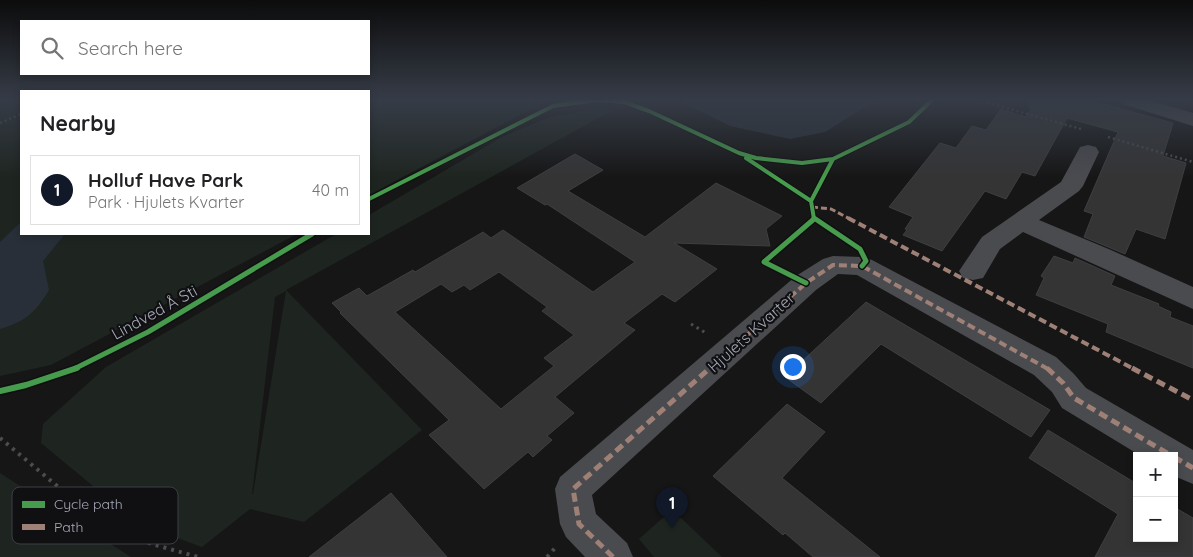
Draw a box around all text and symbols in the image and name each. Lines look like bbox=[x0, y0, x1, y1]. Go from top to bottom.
search box bbox=[20, 20, 370, 75]
icon: search bbox=[38, 34, 66, 62]
text: Search here bbox=[78, 36, 183, 60]
text: Nearby bbox=[40, 110, 116, 136]
text: Holluf Have Park bbox=[88, 168, 243, 192]
text: 1 bbox=[54, 180, 60, 200]
text: 40 m bbox=[312, 180, 349, 200]
text: Park · Hjulets Kvarter bbox=[88, 192, 244, 212]
street label: Lindved Å Sti bbox=[108, 280, 200, 344]
street label: Hjulets Kvarter bbox=[703, 288, 799, 376]
your location bbox=[780, 354, 806, 380]
map controls bbox=[1133, 452, 1178, 542]
button: + bbox=[1133, 452, 1178, 497]
legend bbox=[12, 487, 178, 544]
pin: 1 bbox=[656, 487, 688, 528]
text: Cycle path bbox=[54, 495, 123, 513]
button: − bbox=[1133, 497, 1178, 542]
text: Path bbox=[54, 518, 83, 536]

